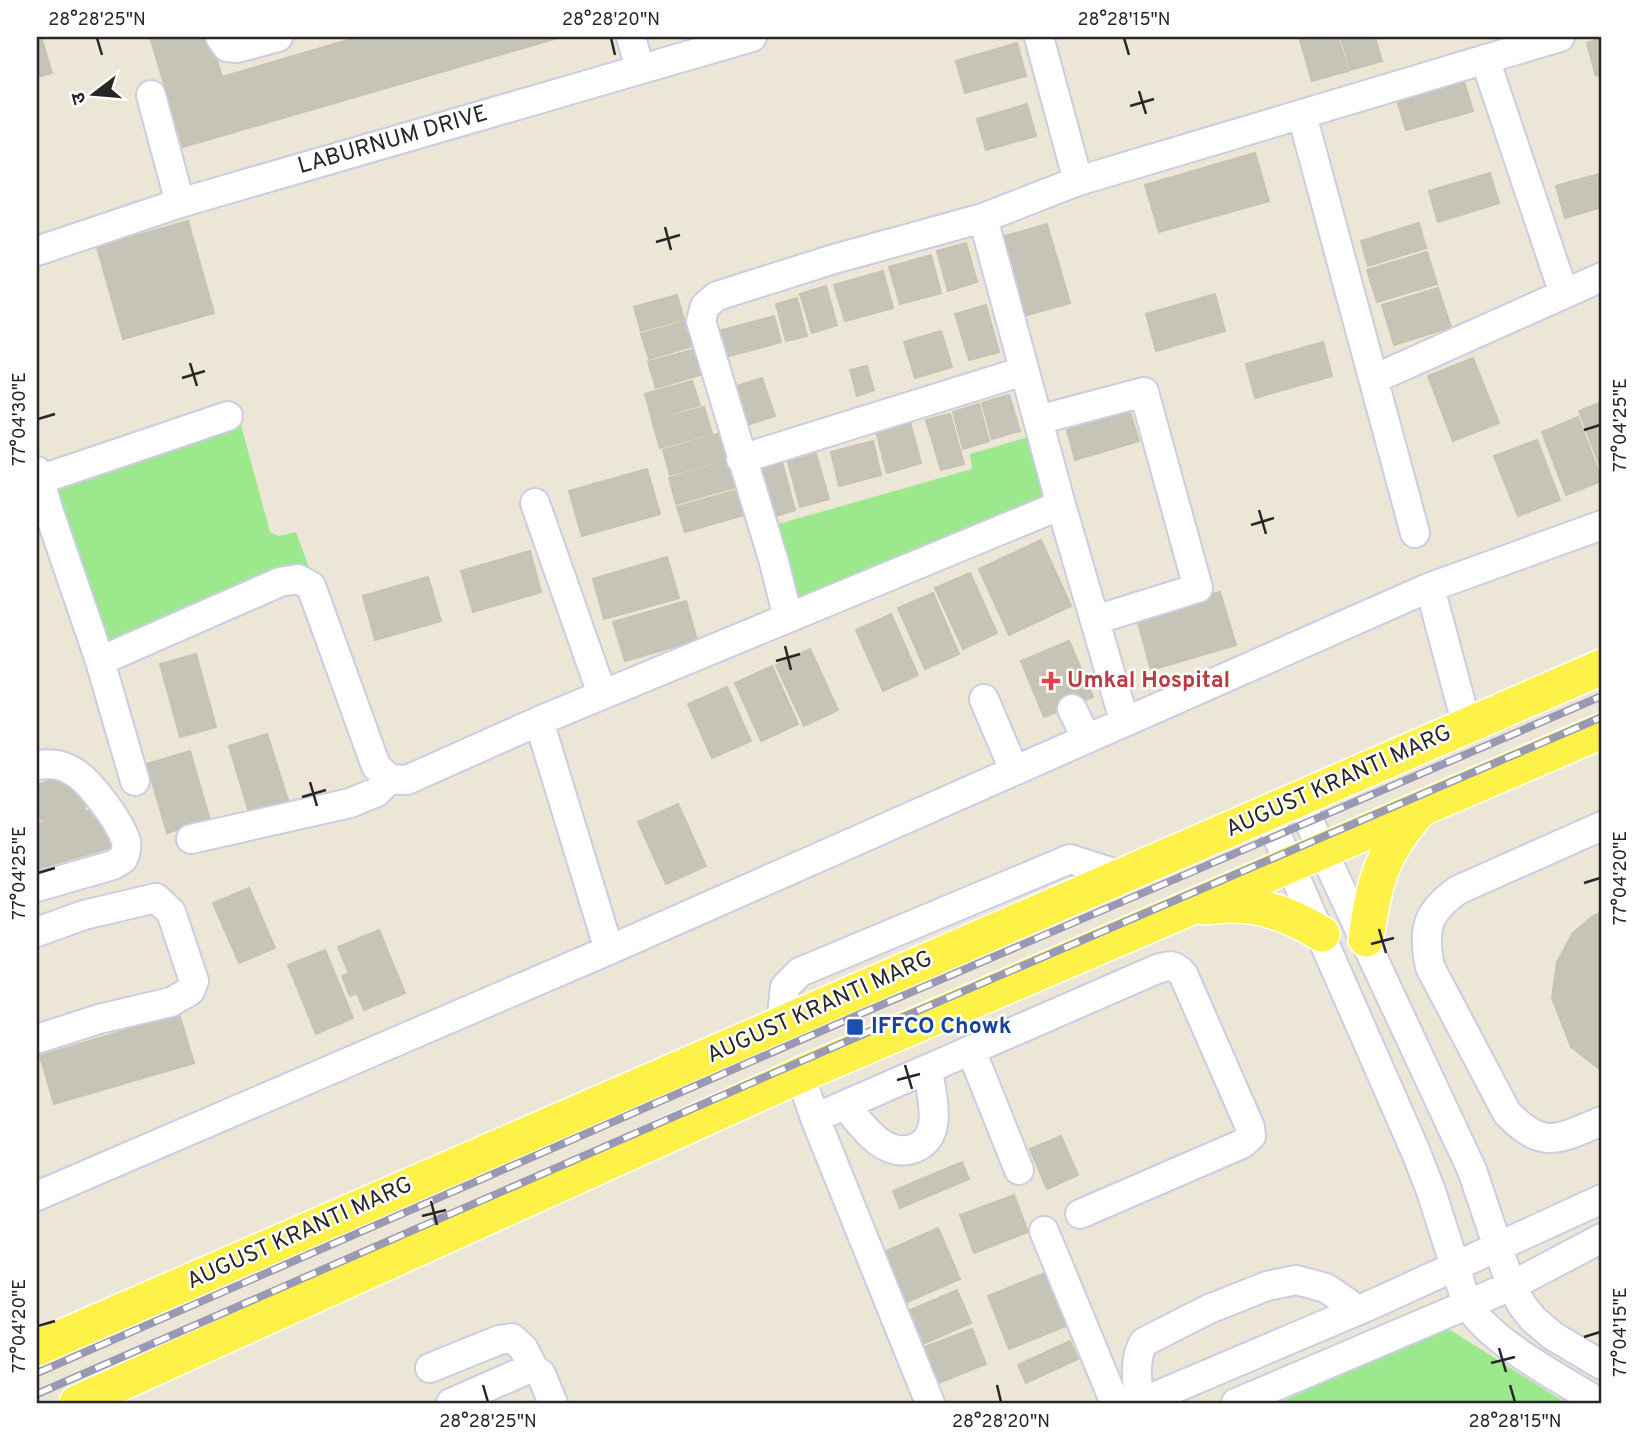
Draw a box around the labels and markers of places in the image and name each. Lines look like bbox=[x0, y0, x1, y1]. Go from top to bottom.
place label: Umkal Hospital bbox=[1067, 667, 1230, 696]
marker: Umkal Hospital bbox=[1041, 671, 1061, 691]
place label: IFFCO Chowk bbox=[871, 1013, 1012, 1042]
marker: IFFCO Chowk bbox=[845, 1017, 865, 1037]

